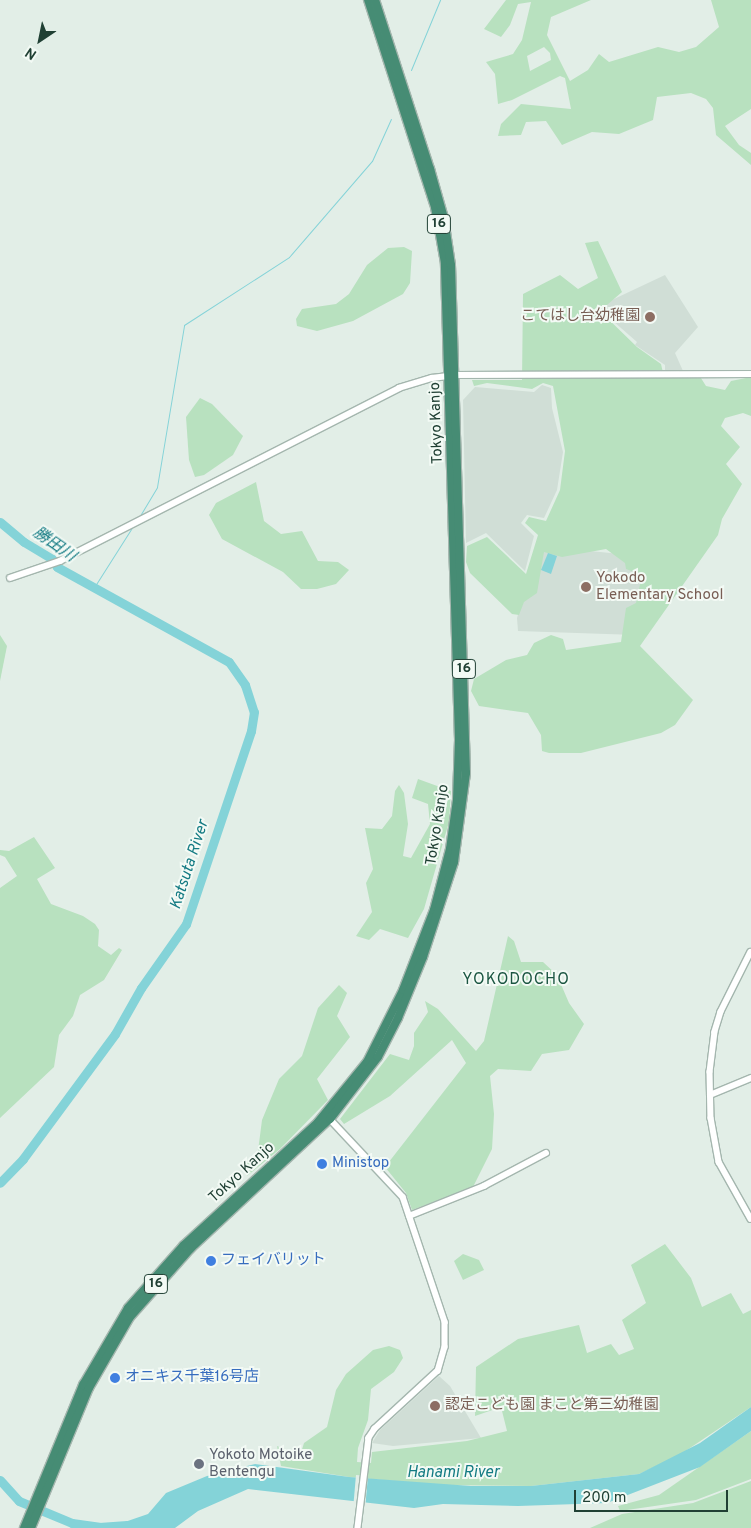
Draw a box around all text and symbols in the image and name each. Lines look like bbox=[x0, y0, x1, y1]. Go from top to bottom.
north arrow bbox=[15, 15, 65, 65]
text: N bbox=[22, 43, 40, 63]
road number: 16 bbox=[426, 212, 452, 235]
place label: こてはし台幼稚園 bbox=[520, 308, 640, 326]
marker: こてはし台幼稚園 bbox=[644, 311, 656, 323]
street label: Tokyo Kanjo bbox=[427, 382, 447, 464]
water label: 勝田川 bbox=[29, 523, 79, 567]
place label: Yokodo Elementary School bbox=[596, 569, 723, 604]
marker: Yokodo Elementary School bbox=[580, 581, 592, 593]
road number: 16 bbox=[452, 658, 476, 681]
street label: Tokyo Kanjo bbox=[423, 783, 453, 867]
water label: Katsuta River bbox=[167, 818, 213, 912]
district label: YOKODOCHO bbox=[461, 970, 571, 990]
street label: Tokyo Kanjo bbox=[205, 1139, 279, 1207]
place label: Ministop bbox=[332, 1155, 389, 1173]
marker: Ministop bbox=[316, 1158, 328, 1170]
place label: フェイバリット bbox=[221, 1252, 326, 1270]
marker: フェイバリット bbox=[205, 1255, 217, 1267]
road number: 16 bbox=[144, 1272, 168, 1296]
place label: オニキス千葉16号店 bbox=[125, 1369, 260, 1387]
marker: オニキス千葉16号店 bbox=[109, 1372, 121, 1384]
place label: 認定こども園 まこと第三幼稚園 bbox=[445, 1397, 659, 1415]
marker: 認定こども園 まこと第三幼稚園 bbox=[429, 1400, 441, 1412]
place label: Yokoto Motoike Bentengu bbox=[209, 1446, 312, 1481]
marker: Yokoto Motoike Bentengu bbox=[193, 1458, 205, 1470]
water label: Hanami River bbox=[407, 1463, 499, 1483]
scale bar bbox=[576, 1480, 730, 1512]
text: 200 m bbox=[582, 1489, 627, 1508]

